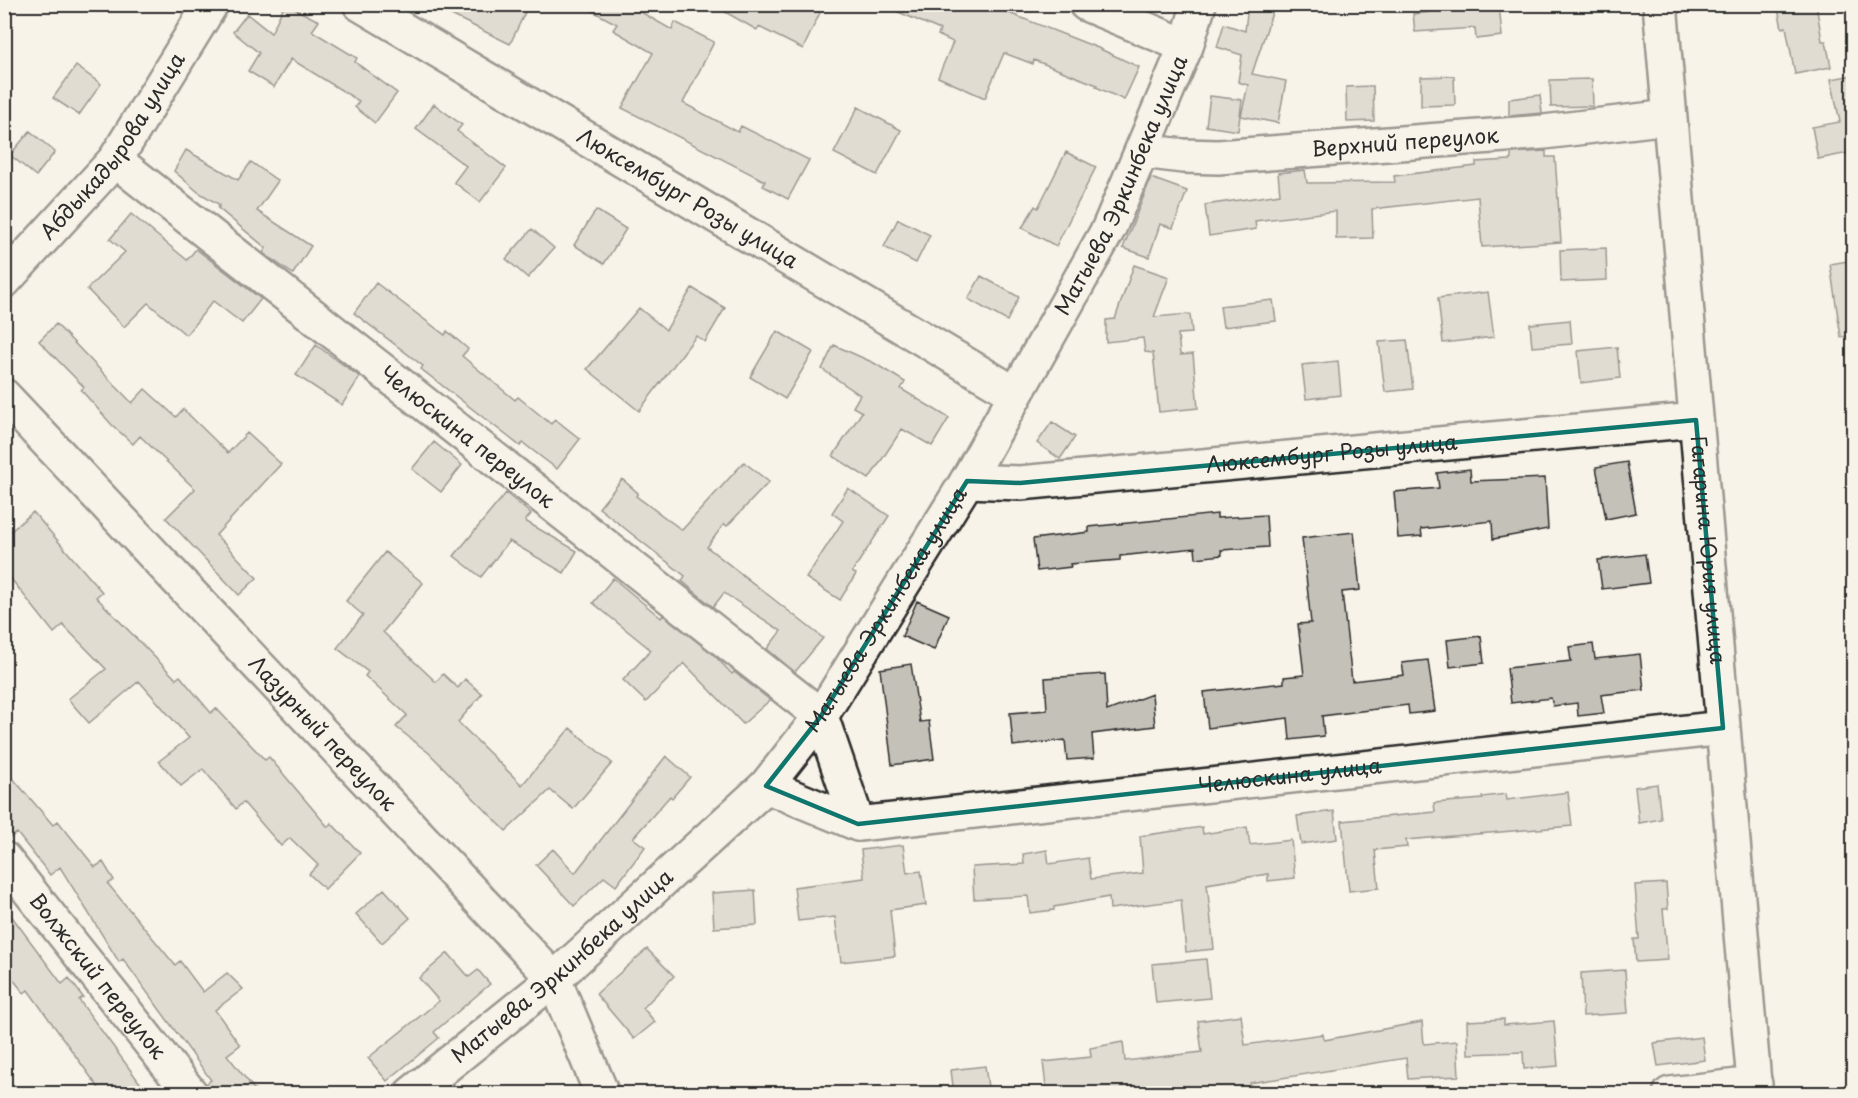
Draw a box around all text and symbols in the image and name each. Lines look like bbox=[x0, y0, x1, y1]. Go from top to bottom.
street label: Абдыкадырова улица bbox=[31, 45, 192, 246]
street label: Матыева Эркинбека улица bbox=[1045, 49, 1195, 320]
street label: Верхний переулок bbox=[1310, 117, 1500, 164]
street label: Люксембург Розы улица bbox=[572, 119, 806, 276]
street label: Челюскина переулок bbox=[374, 357, 563, 515]
street label: Люксембург Розы улица bbox=[1204, 424, 1459, 480]
street label: Гагарина Юрия улица bbox=[1684, 434, 1736, 666]
street label: Матыева Эркинбека улица bbox=[796, 479, 974, 738]
street label: Лазурный переулок bbox=[242, 647, 406, 817]
street label: Челюскина улица bbox=[1196, 748, 1384, 800]
street label: Матыева Эркинбека улица bbox=[443, 860, 680, 1070]
street label: Волжский переулок bbox=[23, 885, 176, 1066]

